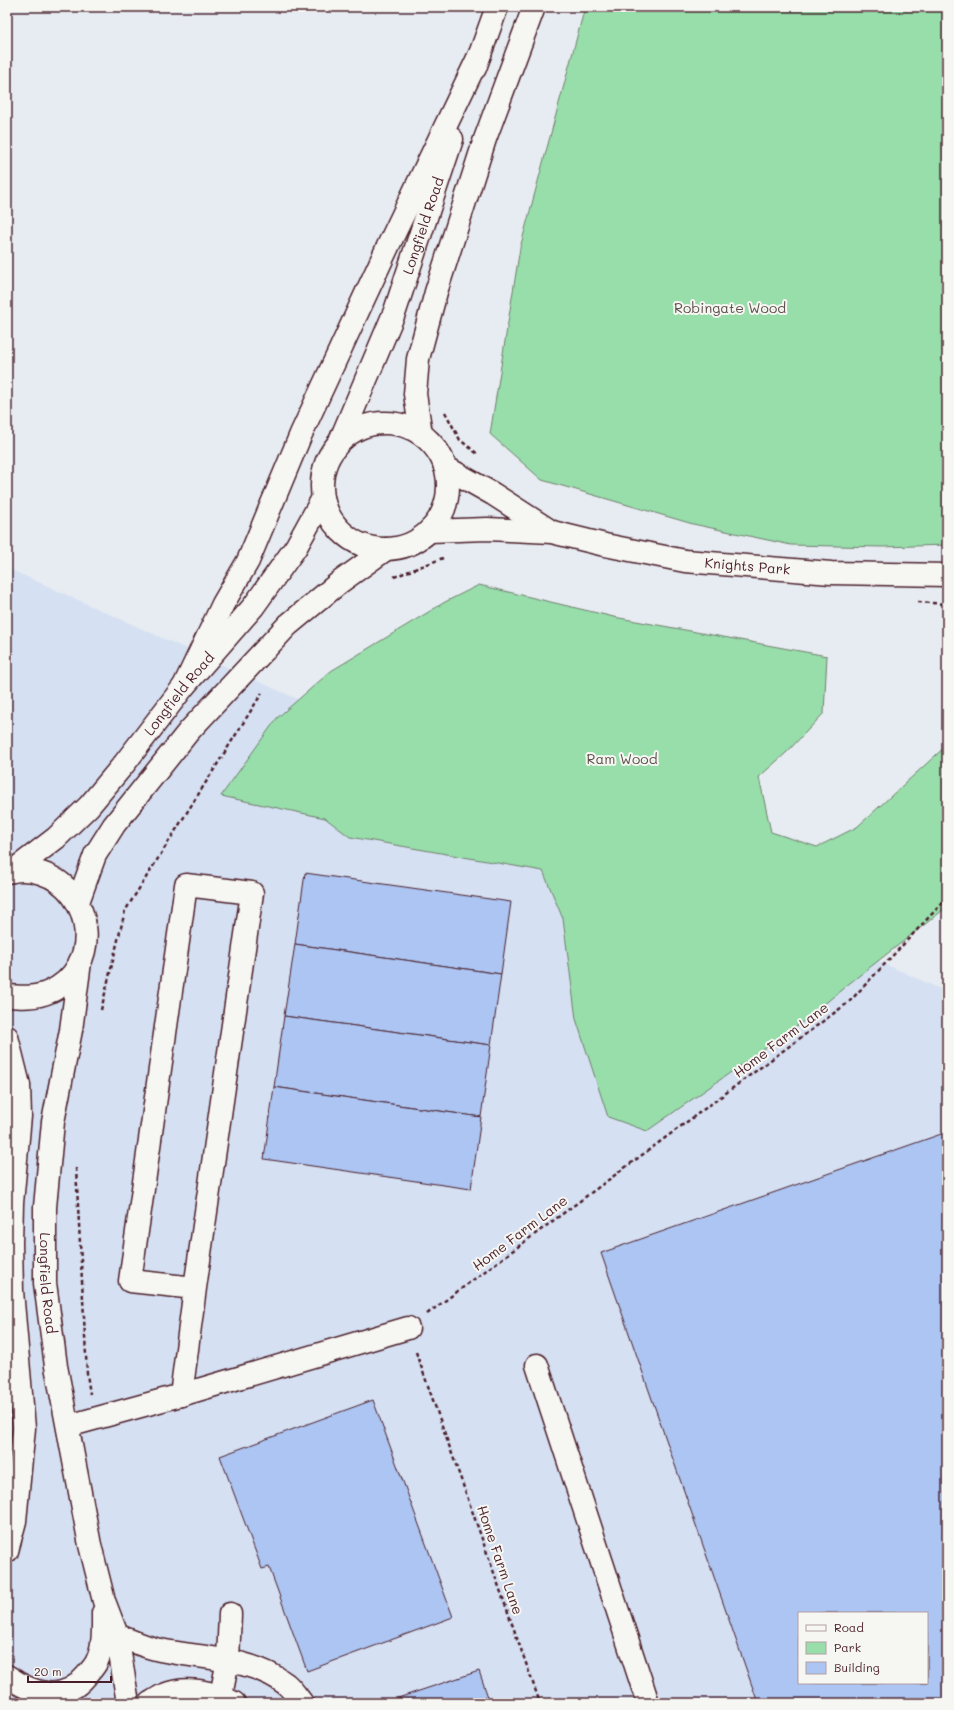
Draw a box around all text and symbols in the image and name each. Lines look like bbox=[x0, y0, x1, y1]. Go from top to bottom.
street label: Longfield Road bbox=[398, 174, 448, 277]
park label: Robingate Wood bbox=[674, 298, 786, 317]
street label: Knights Park bbox=[704, 553, 791, 579]
street label: Longfield Road bbox=[139, 648, 218, 739]
park label: Ram Wood bbox=[586, 749, 658, 768]
street label: Home Farm Lane bbox=[729, 998, 832, 1082]
street label: Home Farm Lane bbox=[468, 1191, 571, 1275]
street label: Longfield Road bbox=[36, 1232, 62, 1335]
street label: Home Farm Lane bbox=[473, 1503, 528, 1617]
legend bbox=[798, 1612, 928, 1684]
text: Road bbox=[834, 1619, 864, 1635]
text: Park bbox=[834, 1639, 861, 1655]
scale bar bbox=[28, 1658, 111, 1684]
text: Building bbox=[834, 1659, 880, 1675]
text: 20 m bbox=[34, 1663, 62, 1679]

